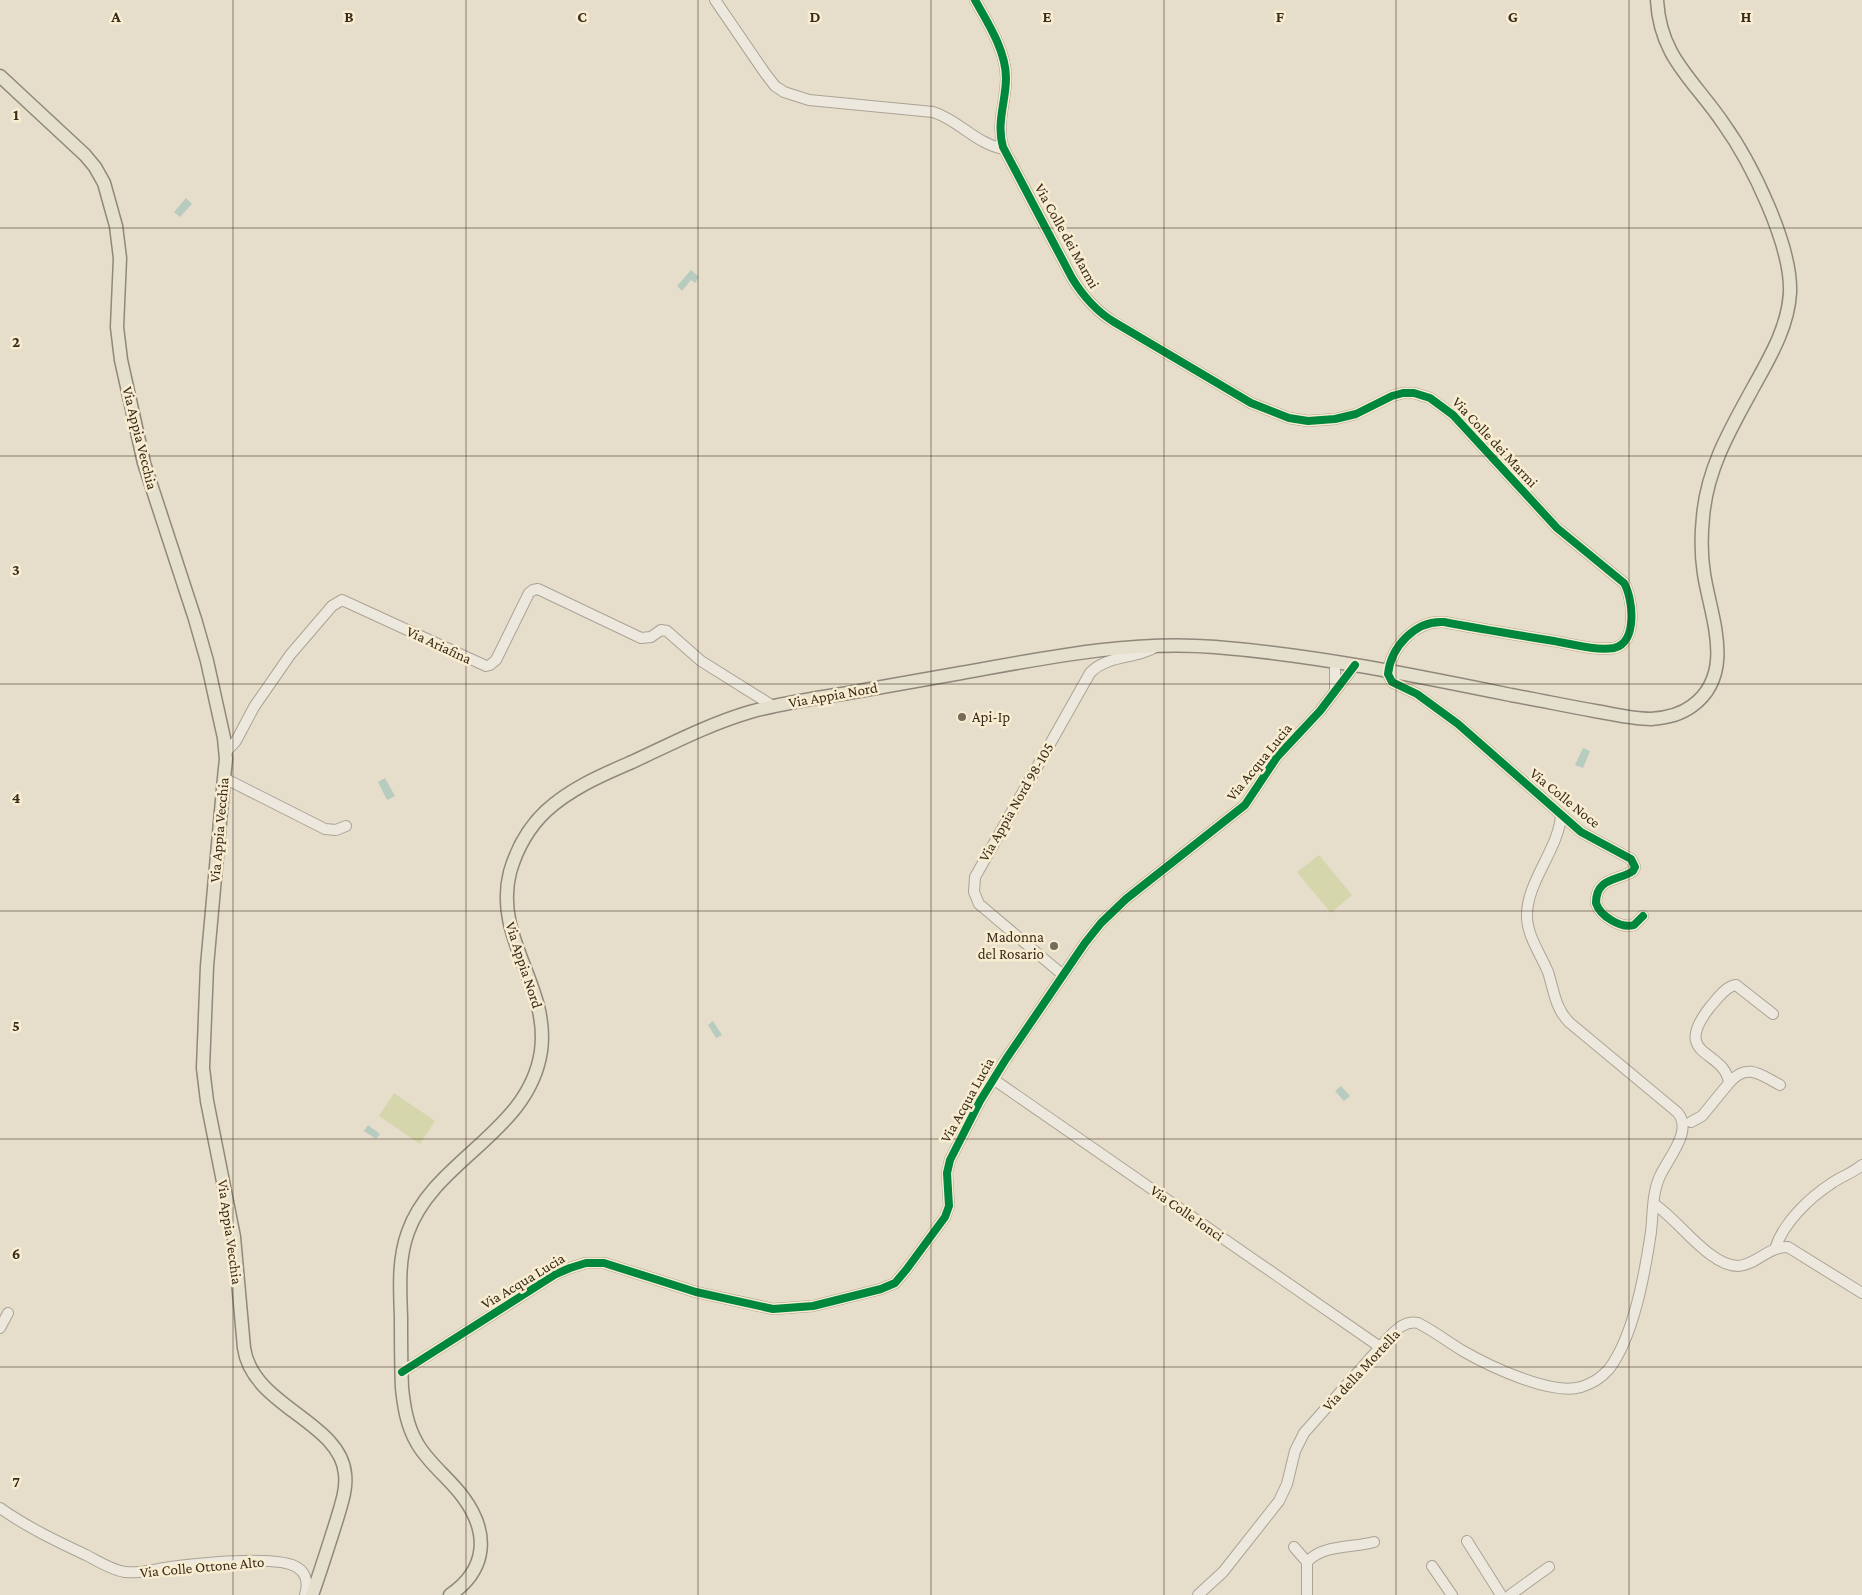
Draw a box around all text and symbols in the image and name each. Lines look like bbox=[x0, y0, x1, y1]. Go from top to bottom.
text: A bbox=[110, 8, 121, 25]
text: B bbox=[344, 8, 354, 25]
text: C bbox=[577, 8, 587, 25]
text: D bbox=[809, 8, 821, 25]
text: E bbox=[1042, 8, 1052, 25]
text: F bbox=[1276, 8, 1285, 25]
text: G bbox=[1508, 8, 1518, 25]
text: H bbox=[1741, 8, 1752, 25]
text: 1 bbox=[13, 106, 19, 123]
street label: Via Colle dei Marmi bbox=[1032, 181, 1102, 291]
text: 2 bbox=[12, 333, 20, 350]
street label: Via Appia Vecchia bbox=[118, 385, 161, 491]
street label: Via Colle dei Marmi bbox=[1449, 394, 1541, 490]
text: 3 bbox=[12, 561, 20, 578]
street label: Via Ariafina bbox=[404, 623, 474, 667]
street label: Via Appia Nord bbox=[787, 679, 879, 712]
place label: Api-Ip bbox=[972, 709, 1010, 726]
marker: Api-Ip bbox=[956, 711, 968, 723]
street label: Via Acqua Lucia bbox=[1223, 720, 1296, 804]
street label: Via Appia Nord 98-105 bbox=[975, 740, 1057, 865]
street label: Via Colle Noce bbox=[1527, 765, 1604, 831]
street label: Via Appia Vecchia bbox=[206, 777, 233, 883]
text: 4 bbox=[12, 789, 21, 806]
street label: Via Appia Nord bbox=[502, 920, 546, 1011]
place label: Madonna del Rosario bbox=[978, 929, 1044, 962]
marker: Madonna del Rosario bbox=[1048, 940, 1060, 952]
text: 5 bbox=[12, 1017, 20, 1034]
street label: Via Acqua Lucia bbox=[937, 1055, 998, 1146]
street label: Via Appia Vecchia bbox=[214, 1179, 245, 1286]
street label: Via Colle Ionci bbox=[1147, 1182, 1227, 1244]
text: 6 bbox=[12, 1245, 20, 1262]
street label: Via Acqua Lucia bbox=[478, 1250, 568, 1313]
street label: Via della Mortella bbox=[1319, 1326, 1403, 1414]
text: 7 bbox=[12, 1473, 20, 1490]
street label: Via Colle Ottone Alto bbox=[139, 1554, 265, 1580]

